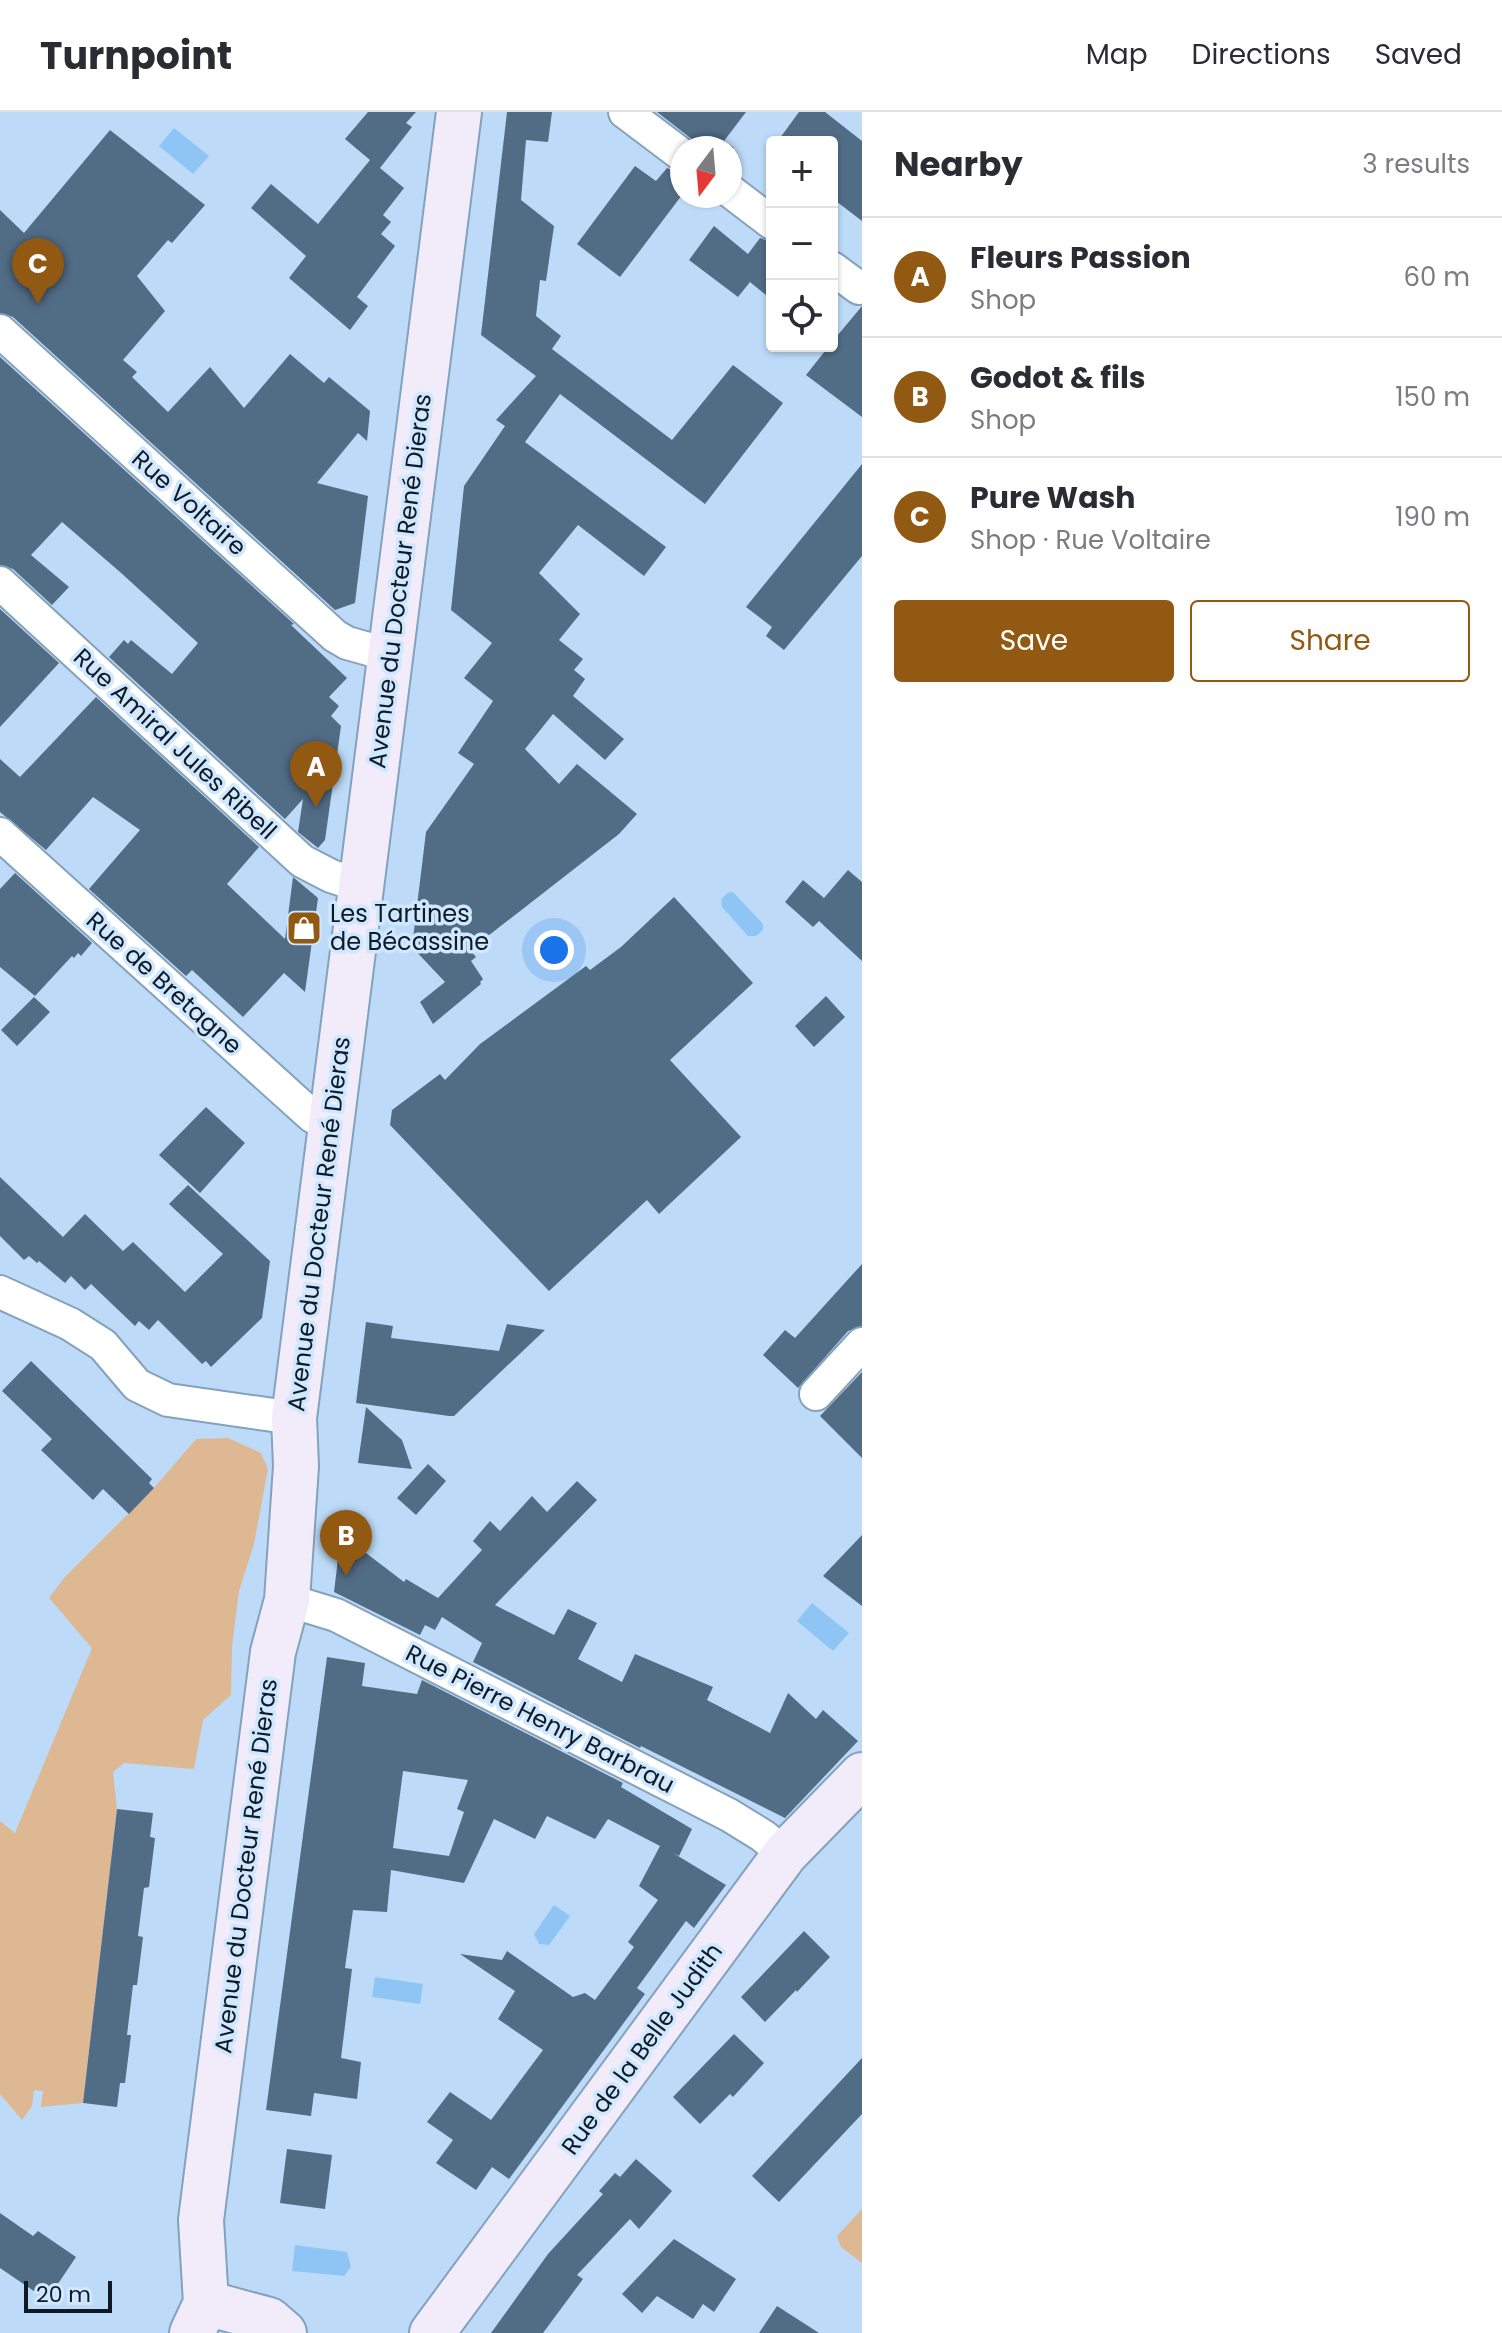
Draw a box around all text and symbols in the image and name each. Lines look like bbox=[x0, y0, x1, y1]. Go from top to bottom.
text: Turnpoint bbox=[40, 29, 232, 82]
text: Map bbox=[1086, 35, 1148, 74]
text: Directions bbox=[1192, 35, 1331, 74]
text: Saved bbox=[1375, 35, 1462, 74]
north arrow bbox=[670, 136, 742, 208]
map controls bbox=[766, 136, 838, 352]
button: + bbox=[766, 136, 838, 208]
text: Nearby bbox=[894, 140, 1023, 188]
text: 3 results bbox=[1362, 146, 1470, 182]
button: − bbox=[766, 208, 838, 280]
text: Fleurs Passion bbox=[970, 236, 1191, 279]
pin: C bbox=[12, 238, 64, 304]
text: A bbox=[910, 259, 930, 295]
text: 60 m bbox=[1403, 259, 1470, 295]
button: locate bbox=[766, 280, 838, 352]
text: Shop bbox=[970, 282, 1036, 318]
text: Godot & fils bbox=[970, 356, 1146, 399]
text: B bbox=[911, 379, 929, 415]
text: 150 m bbox=[1395, 379, 1470, 415]
street label: Avenue du Docteur René Dieras bbox=[360, 392, 439, 770]
text: Shop bbox=[970, 402, 1036, 438]
street label: Rue Voltaire bbox=[125, 442, 254, 563]
text: Pure Wash bbox=[970, 476, 1136, 519]
text: C bbox=[910, 499, 930, 535]
text: 190 m bbox=[1395, 499, 1470, 535]
text: Shop · Rue Voltaire bbox=[970, 522, 1211, 558]
button: Save bbox=[894, 600, 1174, 682]
button: Share bbox=[1190, 600, 1470, 682]
street label: Rue Amiral Jules Ribell bbox=[67, 641, 284, 847]
pin: A bbox=[290, 741, 342, 807]
place label: Les Tartines de Bécassine bbox=[330, 897, 489, 958]
street label: Rue de Bretagne bbox=[79, 904, 249, 1061]
shop icon: Les Tartines de Bécassine bbox=[285, 909, 323, 947]
your location bbox=[534, 930, 574, 970]
street label: Avenue du Docteur René Dieras bbox=[279, 1035, 358, 1413]
pin: B bbox=[320, 1510, 372, 1576]
street label: Rue Pierre Henry Barbrau bbox=[400, 1636, 680, 1801]
street label: Avenue du Docteur René Dieras bbox=[206, 1677, 285, 2055]
street label: Rue de la Belle Judith bbox=[554, 1936, 730, 2161]
scale bar bbox=[24, 2277, 112, 2313]
text: 20 m bbox=[36, 2279, 91, 2310]

